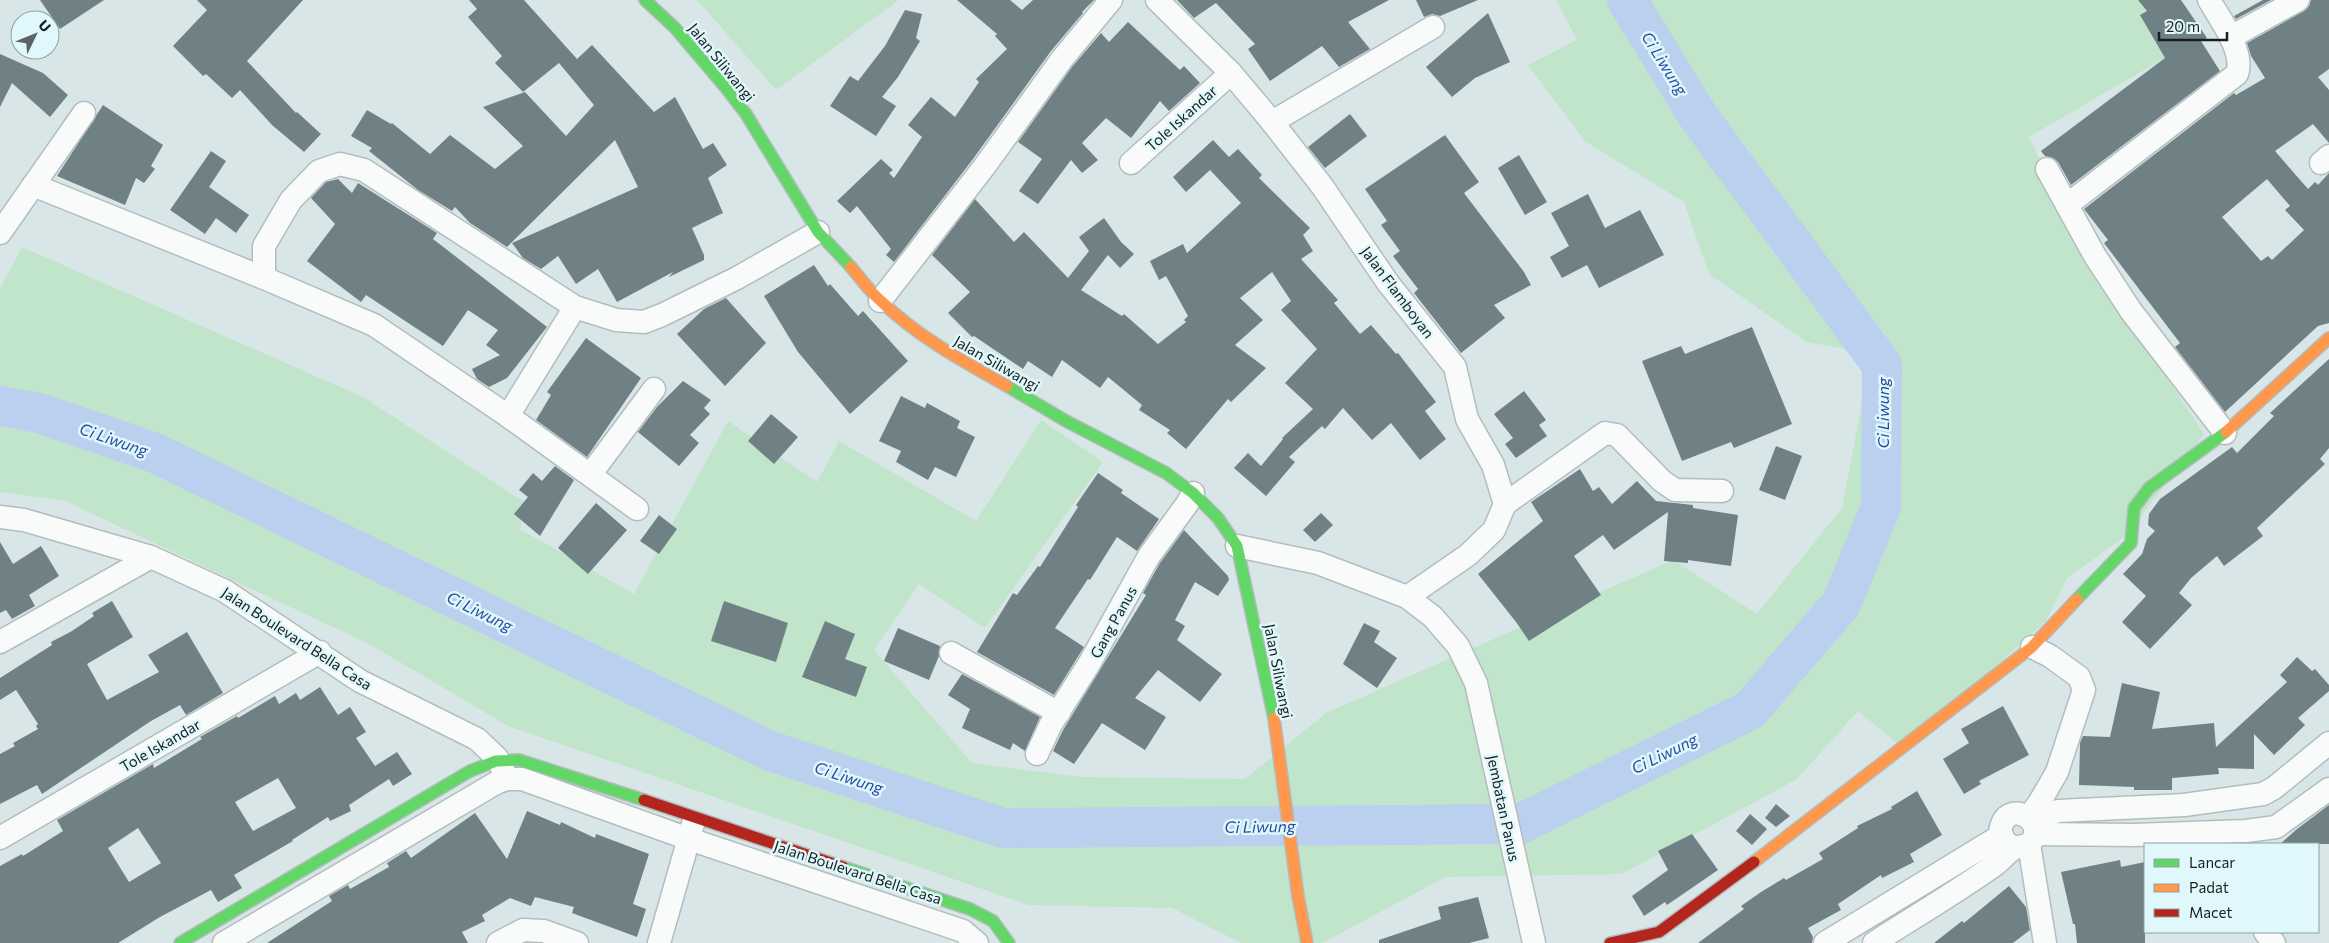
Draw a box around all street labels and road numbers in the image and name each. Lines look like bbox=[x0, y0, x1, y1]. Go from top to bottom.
street label: Jalan Siliwangi bbox=[685, 19, 759, 105]
street label: Tole Iskandar bbox=[1141, 81, 1221, 155]
street label: Jalan Flamboyan bbox=[1358, 243, 1438, 341]
street label: Jalan Siliwangi bbox=[951, 331, 1043, 395]
street label: Jalan Boulevard Bella Casa bbox=[219, 583, 375, 693]
street label: Gang Panus bbox=[1086, 583, 1140, 661]
street label: Jalan Siliwangi bbox=[1261, 622, 1297, 720]
street label: Tole Iskandar bbox=[116, 715, 204, 775]
street label: Jembatan Panus bbox=[1484, 753, 1524, 863]
street label: Jalan Boulevard Bella Casa bbox=[772, 836, 944, 908]

